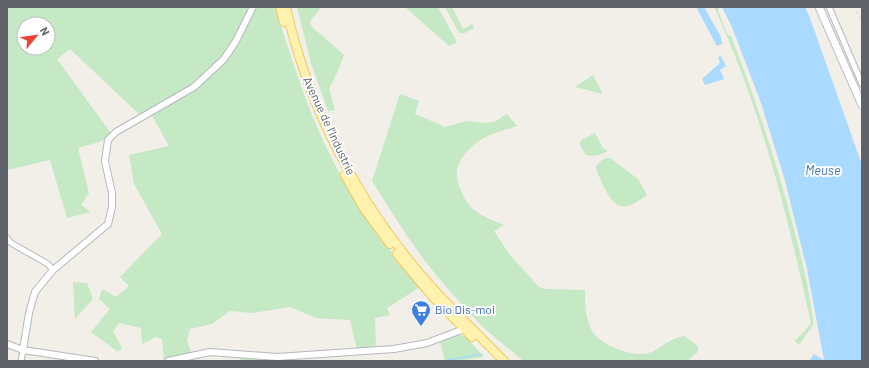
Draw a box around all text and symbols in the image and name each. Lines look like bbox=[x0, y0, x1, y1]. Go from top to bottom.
north arrow bbox=[16, 16, 56, 56]
text: N bbox=[38, 25, 53, 37]
street label: Avenue de l'Industrie bbox=[301, 74, 359, 177]
water label: Meuse bbox=[805, 162, 841, 178]
supermarket icon: Bio Dis-moi bbox=[410, 299, 432, 327]
place label: Bio Dis-moi bbox=[435, 302, 495, 316]

